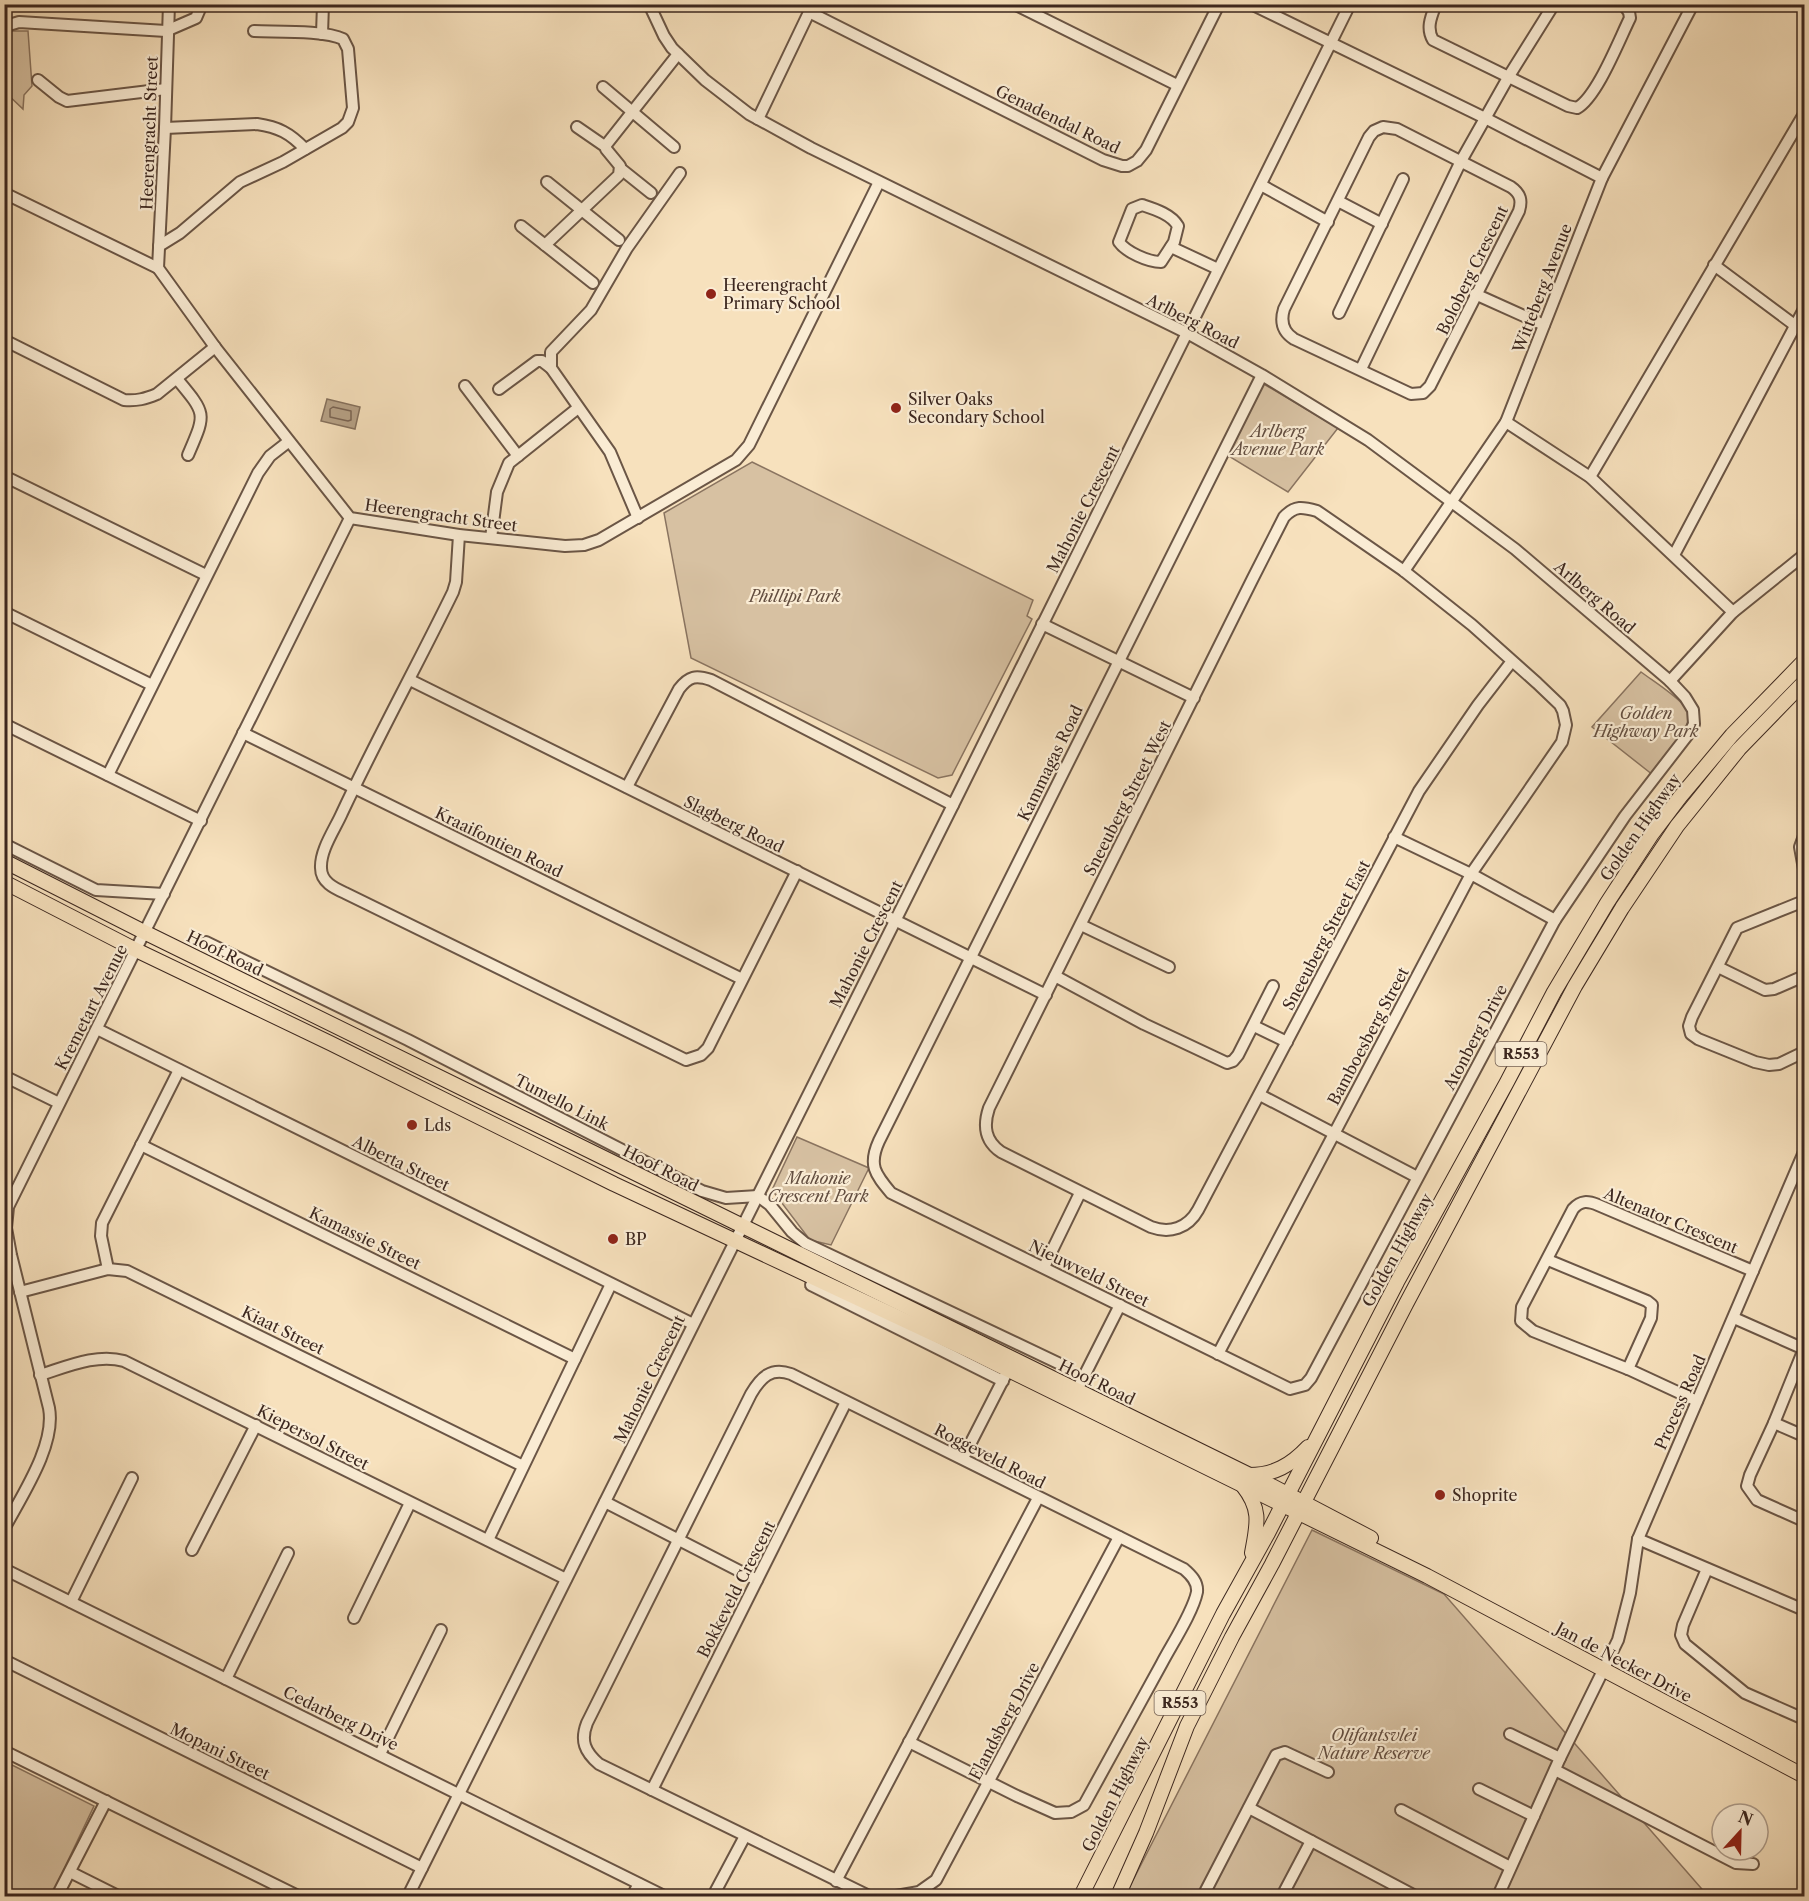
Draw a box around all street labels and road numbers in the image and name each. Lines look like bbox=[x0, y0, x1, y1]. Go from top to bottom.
street label: Heerengracht Street bbox=[136, 55, 162, 210]
street label: Genadendal Road bbox=[993, 80, 1124, 158]
street label: Boloberg Crescent bbox=[1432, 202, 1512, 338]
street label: Witteberg Avenue bbox=[1508, 220, 1576, 356]
street label: Arlberg Road bbox=[1143, 289, 1243, 353]
street label: Mahonie Crescent bbox=[1042, 442, 1124, 576]
street label: Heerengracht Street bbox=[363, 494, 519, 536]
street label: Arlberg Road bbox=[1550, 556, 1640, 638]
street label: Kammagas Road bbox=[1013, 701, 1087, 824]
street label: Sneeuberg Street West bbox=[1079, 717, 1175, 879]
street label: Golden Highway bbox=[1595, 768, 1685, 885]
street label: Slagberg Road bbox=[681, 791, 787, 857]
street label: Kraaifontien Road bbox=[432, 802, 566, 882]
street label: Sneeuberg Street East bbox=[1278, 856, 1374, 1013]
street label: Mahonie Crescent bbox=[825, 877, 907, 1011]
street label: Hoof Road bbox=[184, 926, 267, 980]
street label: Kremetart Avenue bbox=[51, 941, 131, 1073]
street label: Bamboesberg Street bbox=[1323, 963, 1413, 1108]
street label: Atonberg Drive bbox=[1438, 981, 1511, 1094]
road number: R553 bbox=[1496, 1042, 1546, 1066]
street label: Tumello Link bbox=[511, 1070, 613, 1135]
street label: Alberta Street bbox=[348, 1130, 453, 1195]
street label: Hoof Road bbox=[620, 1140, 702, 1196]
street label: Altenator Crescent bbox=[1600, 1182, 1741, 1257]
street label: Golden Highway bbox=[1358, 1189, 1437, 1310]
street label: Kamassie Street bbox=[306, 1202, 424, 1274]
street label: Nieuwveld Street bbox=[1026, 1235, 1153, 1311]
street label: Kiaat Street bbox=[238, 1301, 328, 1359]
street label: Mahonie Crescent bbox=[609, 1311, 689, 1446]
street label: Process Road bbox=[1650, 1351, 1710, 1453]
street label: Hoof Road bbox=[1056, 1355, 1139, 1409]
street label: Kiepersol Street bbox=[254, 1400, 373, 1474]
street label: Roggeveld Road bbox=[931, 1419, 1049, 1493]
street label: Bokkeveld Crescent bbox=[693, 1517, 779, 1661]
street label: Jan de Necker Drive bbox=[1550, 1616, 1695, 1706]
street label: Elandsberg Drive bbox=[965, 1659, 1043, 1783]
street label: Cedarberg Drive bbox=[280, 1681, 402, 1755]
road number: R553 bbox=[1154, 1691, 1206, 1715]
street label: Mopani Street bbox=[167, 1718, 273, 1784]
street label: Golden Highway bbox=[1077, 1732, 1153, 1855]

